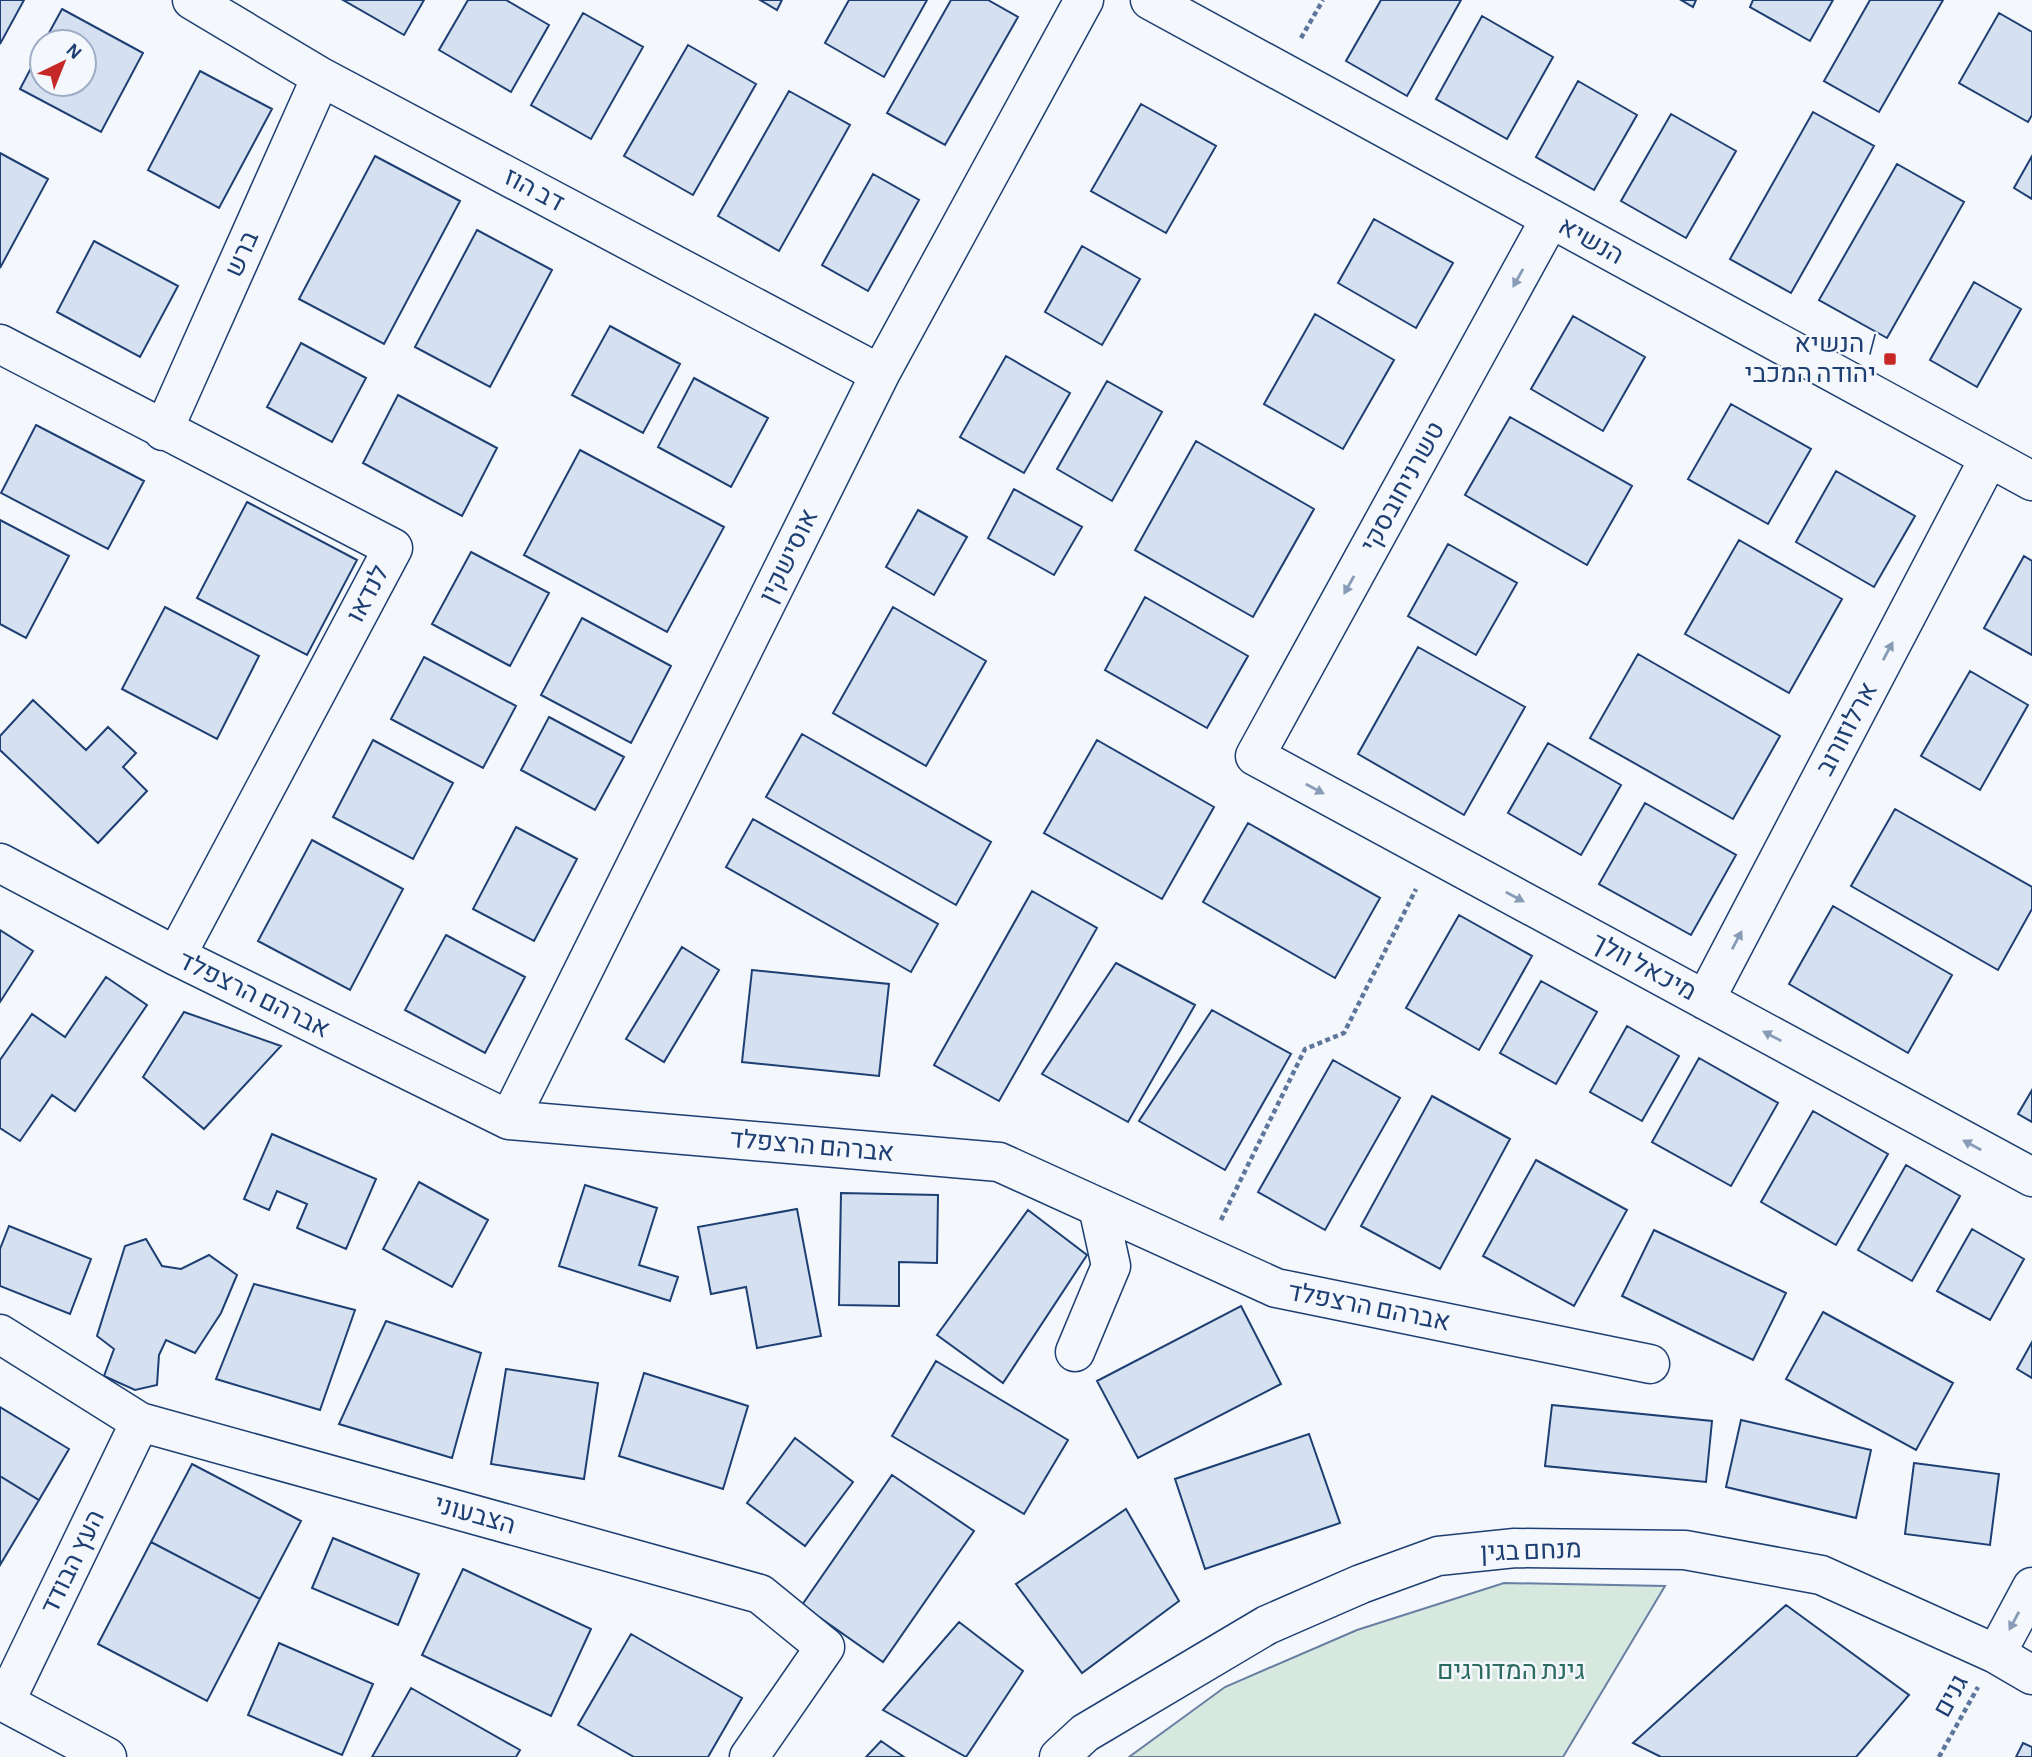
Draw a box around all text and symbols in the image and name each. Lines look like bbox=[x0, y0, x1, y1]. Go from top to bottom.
north arrow bbox=[28, 28, 98, 98]
text: N bbox=[62, 40, 85, 63]
street label: דב הוז bbox=[500, 164, 568, 216]
street label: הנשיא bbox=[1554, 213, 1628, 269]
street label: ברש bbox=[221, 227, 264, 281]
one-way arrow bbox=[1512, 269, 1524, 289]
place label: הנשיא / יהודה המכבי bbox=[1745, 331, 1877, 387]
marker: הנשיא / יהודה המכבי bbox=[1882, 351, 1898, 367]
street label: טשרניחובסקי bbox=[1357, 418, 1449, 556]
street label: אוסישקין bbox=[755, 505, 823, 607]
street label: לנדאו bbox=[342, 561, 394, 627]
one-way arrow bbox=[1343, 576, 1355, 595]
one-way arrow bbox=[1882, 641, 1893, 661]
street label: ארלוזורוב bbox=[1812, 678, 1882, 780]
one-way arrow bbox=[1306, 783, 1325, 795]
one-way arrow bbox=[1506, 891, 1525, 903]
street label: מיכאל וולך bbox=[1587, 929, 1701, 1005]
one-way arrow bbox=[1731, 930, 1743, 949]
street label: אברהם הרצפלד bbox=[174, 947, 334, 1043]
one-way arrow bbox=[1762, 1030, 1782, 1042]
street label: אברהם הרצפלד bbox=[729, 1126, 895, 1166]
one-way arrow bbox=[1962, 1139, 1982, 1151]
street label: אברהם הרצפלד bbox=[1286, 1279, 1452, 1335]
street label: הצבעוני bbox=[431, 1491, 519, 1539]
street label: העץ הבודד bbox=[37, 1506, 109, 1618]
street label: מנחם בגין bbox=[1480, 1536, 1582, 1566]
one-way arrow bbox=[2008, 1611, 2020, 1631]
park label: גינת המדורגים bbox=[1437, 1658, 1585, 1684]
street label: גנים bbox=[1929, 1671, 1973, 1721]

